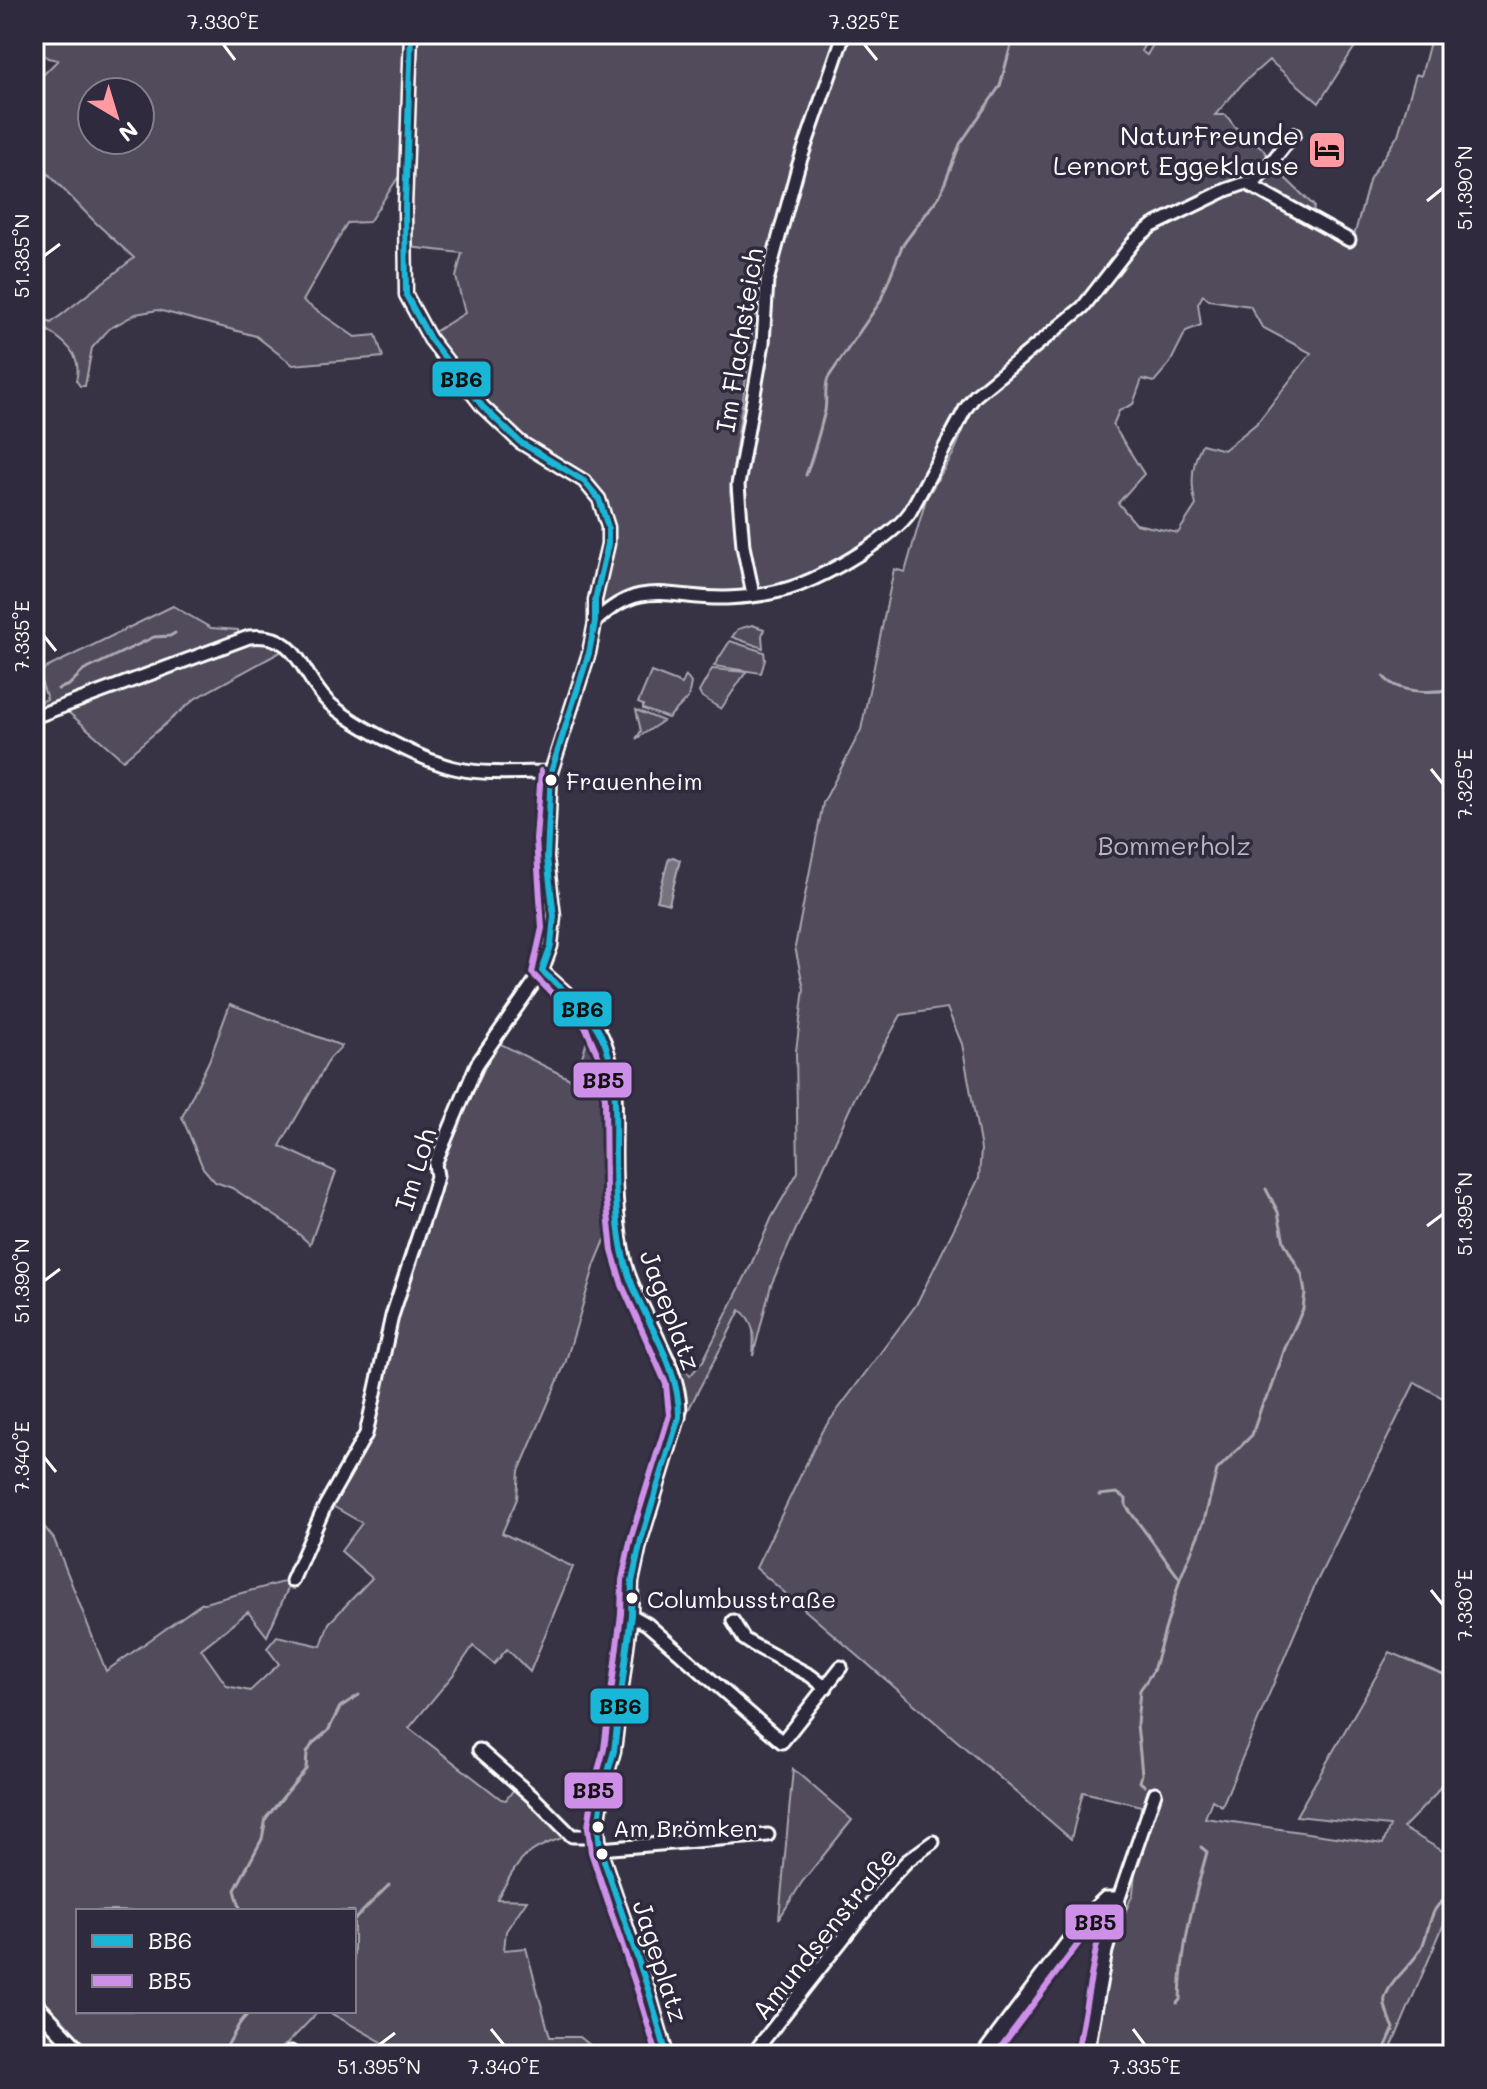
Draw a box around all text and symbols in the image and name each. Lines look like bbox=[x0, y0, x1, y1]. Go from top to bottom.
text: 7.330°E bbox=[187, 8, 259, 34]
text: 7.325°E bbox=[829, 8, 899, 34]
north arrow bbox=[76, 76, 156, 156]
text: N bbox=[113, 116, 144, 149]
place label: NaturFreunde Lernort Eggeklause bbox=[1053, 118, 1299, 182]
hotel icon: NaturFreunde Lernort Eggeklause bbox=[1306, 129, 1348, 171]
text: 51.390°N bbox=[1451, 146, 1477, 230]
text: 51.385°N bbox=[8, 214, 34, 298]
street label: Im Flachsteich bbox=[708, 246, 770, 434]
line badge: BB6 bbox=[431, 360, 492, 398]
text: BB6 bbox=[440, 364, 482, 393]
text: 7.335°E bbox=[8, 600, 34, 672]
text: 7.325°E bbox=[1451, 749, 1477, 819]
place label: Frauenheim bbox=[566, 765, 703, 796]
marker: Frauenheim bbox=[543, 772, 559, 788]
park label: Bommerholz bbox=[1097, 828, 1251, 862]
line badge: BB6 bbox=[552, 990, 613, 1028]
text: BB6 bbox=[561, 994, 603, 1023]
line badge: BB5 bbox=[572, 1061, 633, 1099]
text: BB5 bbox=[582, 1065, 624, 1094]
street label: Im Loh bbox=[386, 1124, 444, 1214]
text: 51.395°N bbox=[1451, 1172, 1477, 1256]
text: 51.390°N bbox=[8, 1239, 34, 1323]
street label: Jageplatz bbox=[632, 1245, 710, 1375]
text: 7.340°E bbox=[8, 1421, 34, 1493]
text: 7.330°E bbox=[1451, 1569, 1477, 1641]
place label: Columbusstraße bbox=[647, 1583, 836, 1614]
marker: Columbusstraße bbox=[624, 1590, 640, 1606]
line badge: BB6 bbox=[589, 1687, 650, 1725]
text: BB6 bbox=[599, 1691, 641, 1720]
line badge: BB5 bbox=[563, 1771, 624, 1810]
text: BB5 bbox=[572, 1775, 614, 1804]
place label: Am Brömken bbox=[613, 1812, 758, 1843]
marker: Am Brömken bbox=[590, 1819, 606, 1835]
street label: Amundsenstraße bbox=[744, 1840, 904, 2026]
unlabelled marker bbox=[594, 1846, 610, 1862]
street label: Jageplatz bbox=[625, 1896, 697, 2026]
line badge: BB5 bbox=[1064, 1903, 1125, 1941]
text: BB5 bbox=[1074, 1907, 1116, 1936]
legend bbox=[76, 1909, 356, 2013]
text: BB6 bbox=[148, 1924, 192, 1955]
text: BB5 bbox=[148, 1964, 192, 1995]
text: 51.395°N bbox=[337, 2053, 421, 2079]
text: 7.340°E bbox=[468, 2053, 540, 2079]
text: 7.335°E bbox=[1109, 2053, 1181, 2079]

